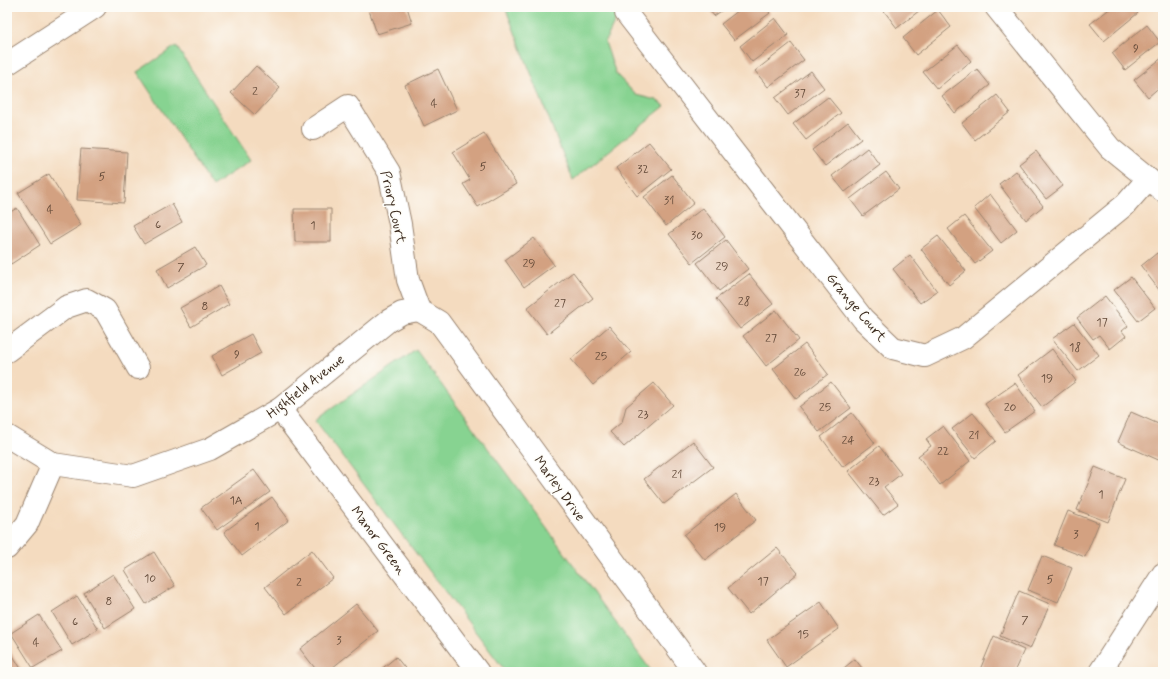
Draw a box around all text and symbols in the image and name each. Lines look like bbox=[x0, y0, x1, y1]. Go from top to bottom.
house number: 9 bbox=[1133, 41, 1139, 57]
house number: 2 bbox=[252, 84, 258, 100]
house number: 37 bbox=[794, 86, 806, 102]
house number: 4 bbox=[431, 96, 438, 112]
house number: 5 bbox=[479, 159, 487, 175]
house number: 32 bbox=[637, 162, 649, 178]
house number: 5 bbox=[98, 169, 106, 185]
street label: Priory Court bbox=[376, 169, 410, 246]
house number: 31 bbox=[664, 193, 674, 209]
house number: 4 bbox=[47, 202, 54, 218]
house number: 6 bbox=[155, 217, 161, 233]
house number: 1 bbox=[310, 218, 316, 234]
house number: 30 bbox=[691, 228, 703, 244]
house number: 29 bbox=[522, 256, 536, 272]
house number: 29 bbox=[715, 259, 729, 275]
house number: 7 bbox=[177, 260, 185, 276]
street label: Grange Court bbox=[822, 270, 891, 346]
house number: 28 bbox=[738, 294, 750, 310]
house number: 27 bbox=[554, 296, 566, 312]
house number: 8 bbox=[202, 299, 208, 315]
house number: 17 bbox=[1096, 315, 1108, 331]
house number: 27 bbox=[765, 331, 777, 347]
house number: 18 bbox=[1069, 340, 1081, 356]
house number: 9 bbox=[234, 347, 240, 363]
house number: 25 bbox=[595, 349, 607, 365]
street label: Highfield Avenue bbox=[263, 351, 350, 424]
house number: 26 bbox=[794, 365, 807, 381]
house number: 19 bbox=[1041, 371, 1053, 387]
house number: 25 bbox=[819, 400, 831, 416]
house number: 20 bbox=[1004, 400, 1017, 416]
house number: 23 bbox=[638, 407, 648, 423]
house number: 21 bbox=[968, 428, 980, 444]
house number: 24 bbox=[841, 433, 855, 449]
house number: 22 bbox=[937, 444, 949, 460]
street label: Marley Drive bbox=[529, 452, 589, 525]
house number: 21 bbox=[671, 467, 683, 483]
house number: 23 bbox=[869, 474, 879, 490]
house number: 1 bbox=[1098, 487, 1104, 503]
house number: 1A bbox=[229, 493, 243, 509]
street label: Manor Green bbox=[347, 503, 410, 578]
house number: 1 bbox=[254, 519, 260, 535]
house number: 19 bbox=[714, 520, 726, 536]
house number: 3 bbox=[1073, 527, 1079, 543]
house number: 10 bbox=[144, 571, 156, 587]
house number: 5 bbox=[1046, 572, 1054, 588]
house number: 17 bbox=[757, 574, 769, 590]
house number: 2 bbox=[296, 575, 302, 591]
house number: 8 bbox=[106, 594, 112, 610]
house number: 7 bbox=[1021, 613, 1029, 629]
house number: 6 bbox=[72, 614, 78, 630]
house number: 15 bbox=[797, 627, 809, 643]
house number: 3 bbox=[336, 633, 342, 649]
house number: 4 bbox=[33, 635, 40, 651]

